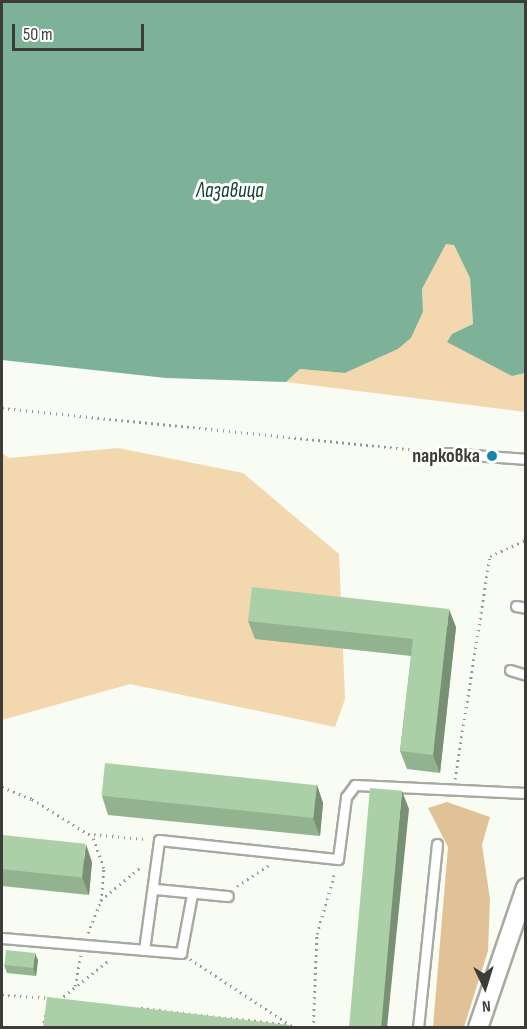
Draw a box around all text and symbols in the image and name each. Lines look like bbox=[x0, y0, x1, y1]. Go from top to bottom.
scale bar bbox=[15, 12, 147, 50]
text: 50 m bbox=[23, 24, 53, 45]
water label: Лазавица bbox=[196, 178, 264, 204]
place label: парковка bbox=[412, 444, 480, 468]
marker: парковка bbox=[485, 449, 499, 463]
north arrow bbox=[455, 957, 515, 1017]
text: N bbox=[481, 996, 491, 1015]

